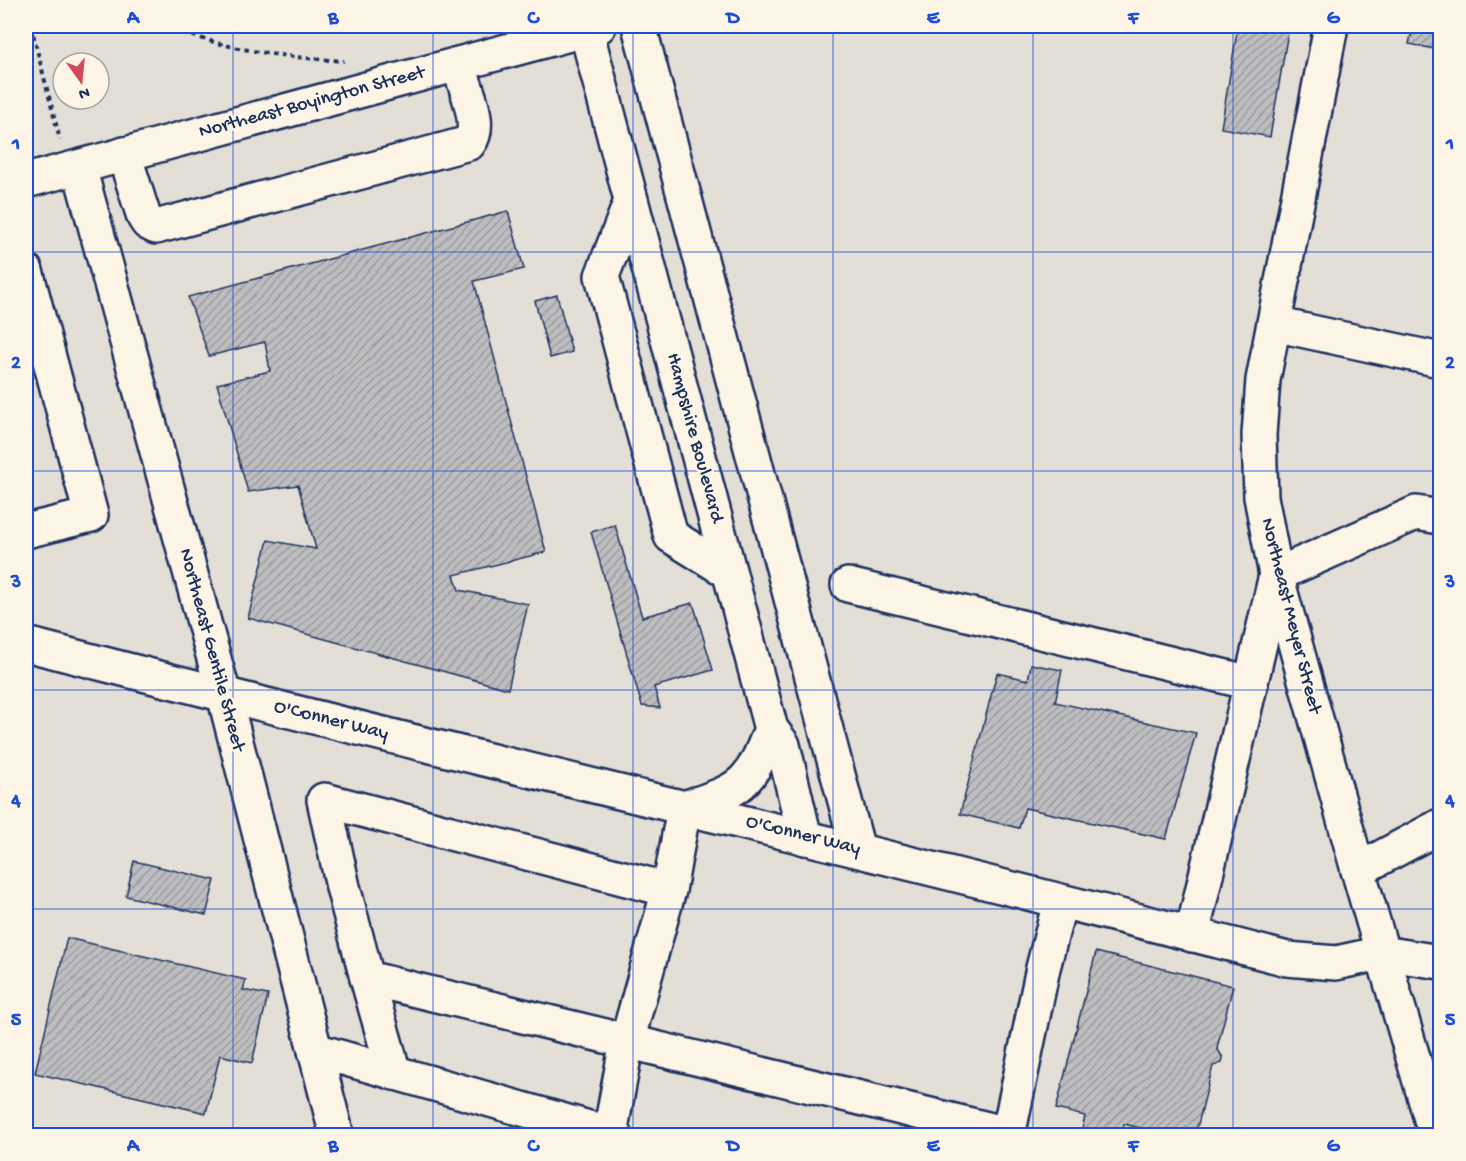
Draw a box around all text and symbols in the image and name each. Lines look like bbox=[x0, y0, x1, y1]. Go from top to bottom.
text: A bbox=[126, 8, 141, 31]
text: B bbox=[327, 8, 339, 31]
text: C bbox=[527, 8, 541, 31]
text: D bbox=[724, 8, 740, 31]
text: E bbox=[927, 8, 941, 31]
text: F bbox=[1127, 8, 1140, 31]
text: G bbox=[1327, 8, 1341, 31]
north arrow bbox=[51, 51, 111, 111]
street label: Northeast Boyington Street bbox=[197, 61, 429, 144]
text: N bbox=[76, 82, 91, 103]
text: 1 bbox=[11, 134, 20, 157]
text: 1 bbox=[1445, 134, 1454, 157]
street label: Hampshire Boulevard bbox=[660, 351, 728, 527]
text: 2 bbox=[11, 353, 21, 376]
text: 2 bbox=[1445, 353, 1455, 376]
street label: Northeast Meyer Street bbox=[1255, 516, 1326, 718]
street label: Northeast Gentile Street bbox=[173, 546, 250, 756]
text: 3 bbox=[10, 572, 21, 595]
text: 3 bbox=[1444, 572, 1455, 595]
street label: O'Conner Way bbox=[271, 696, 391, 746]
text: 4 bbox=[10, 791, 21, 814]
text: 4 bbox=[1444, 791, 1455, 814]
street label: O'Conner Way bbox=[743, 811, 863, 861]
text: 5 bbox=[11, 1010, 22, 1033]
text: 5 bbox=[1445, 1010, 1456, 1033]
text: A bbox=[126, 1136, 141, 1159]
text: B bbox=[327, 1136, 339, 1159]
text: C bbox=[527, 1136, 541, 1159]
text: D bbox=[724, 1136, 740, 1159]
text: E bbox=[927, 1136, 941, 1159]
text: F bbox=[1127, 1136, 1140, 1159]
text: G bbox=[1327, 1136, 1341, 1159]

